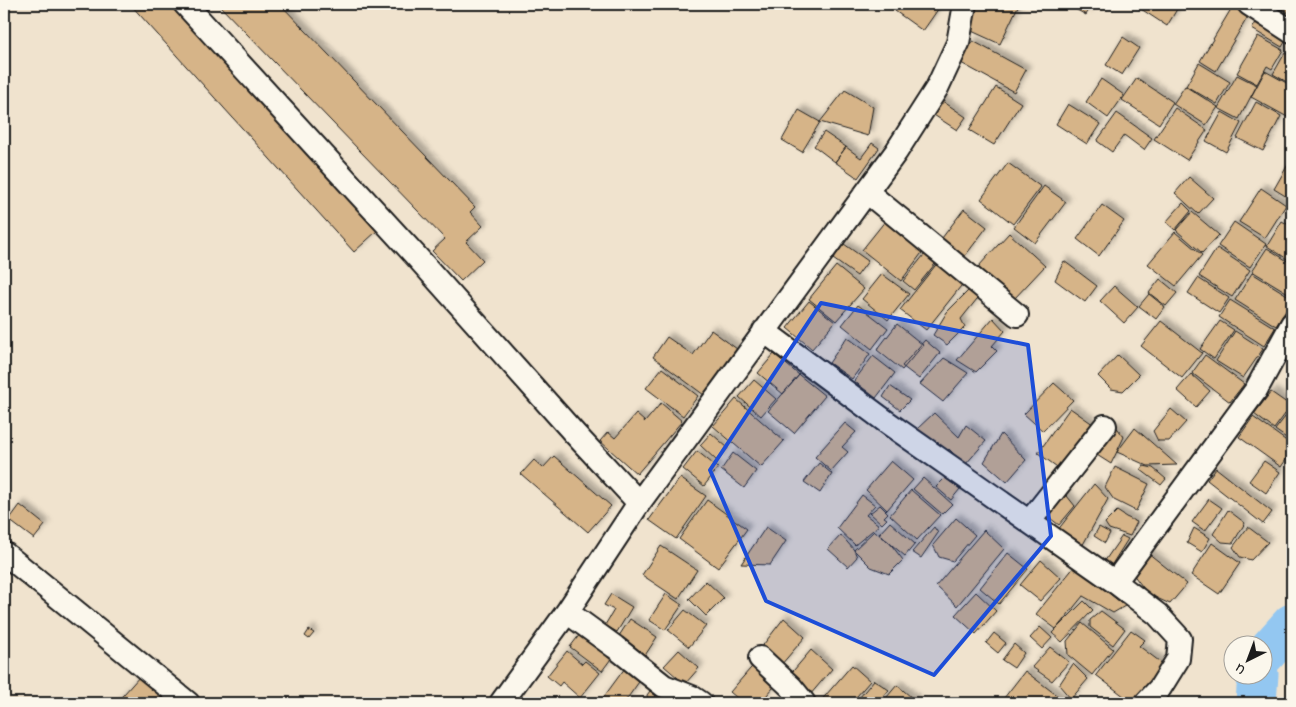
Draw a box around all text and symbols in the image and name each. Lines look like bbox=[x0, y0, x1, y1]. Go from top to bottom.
north arrow bbox=[1224, 634, 1274, 684]
text: U bbox=[1230, 658, 1251, 679]

